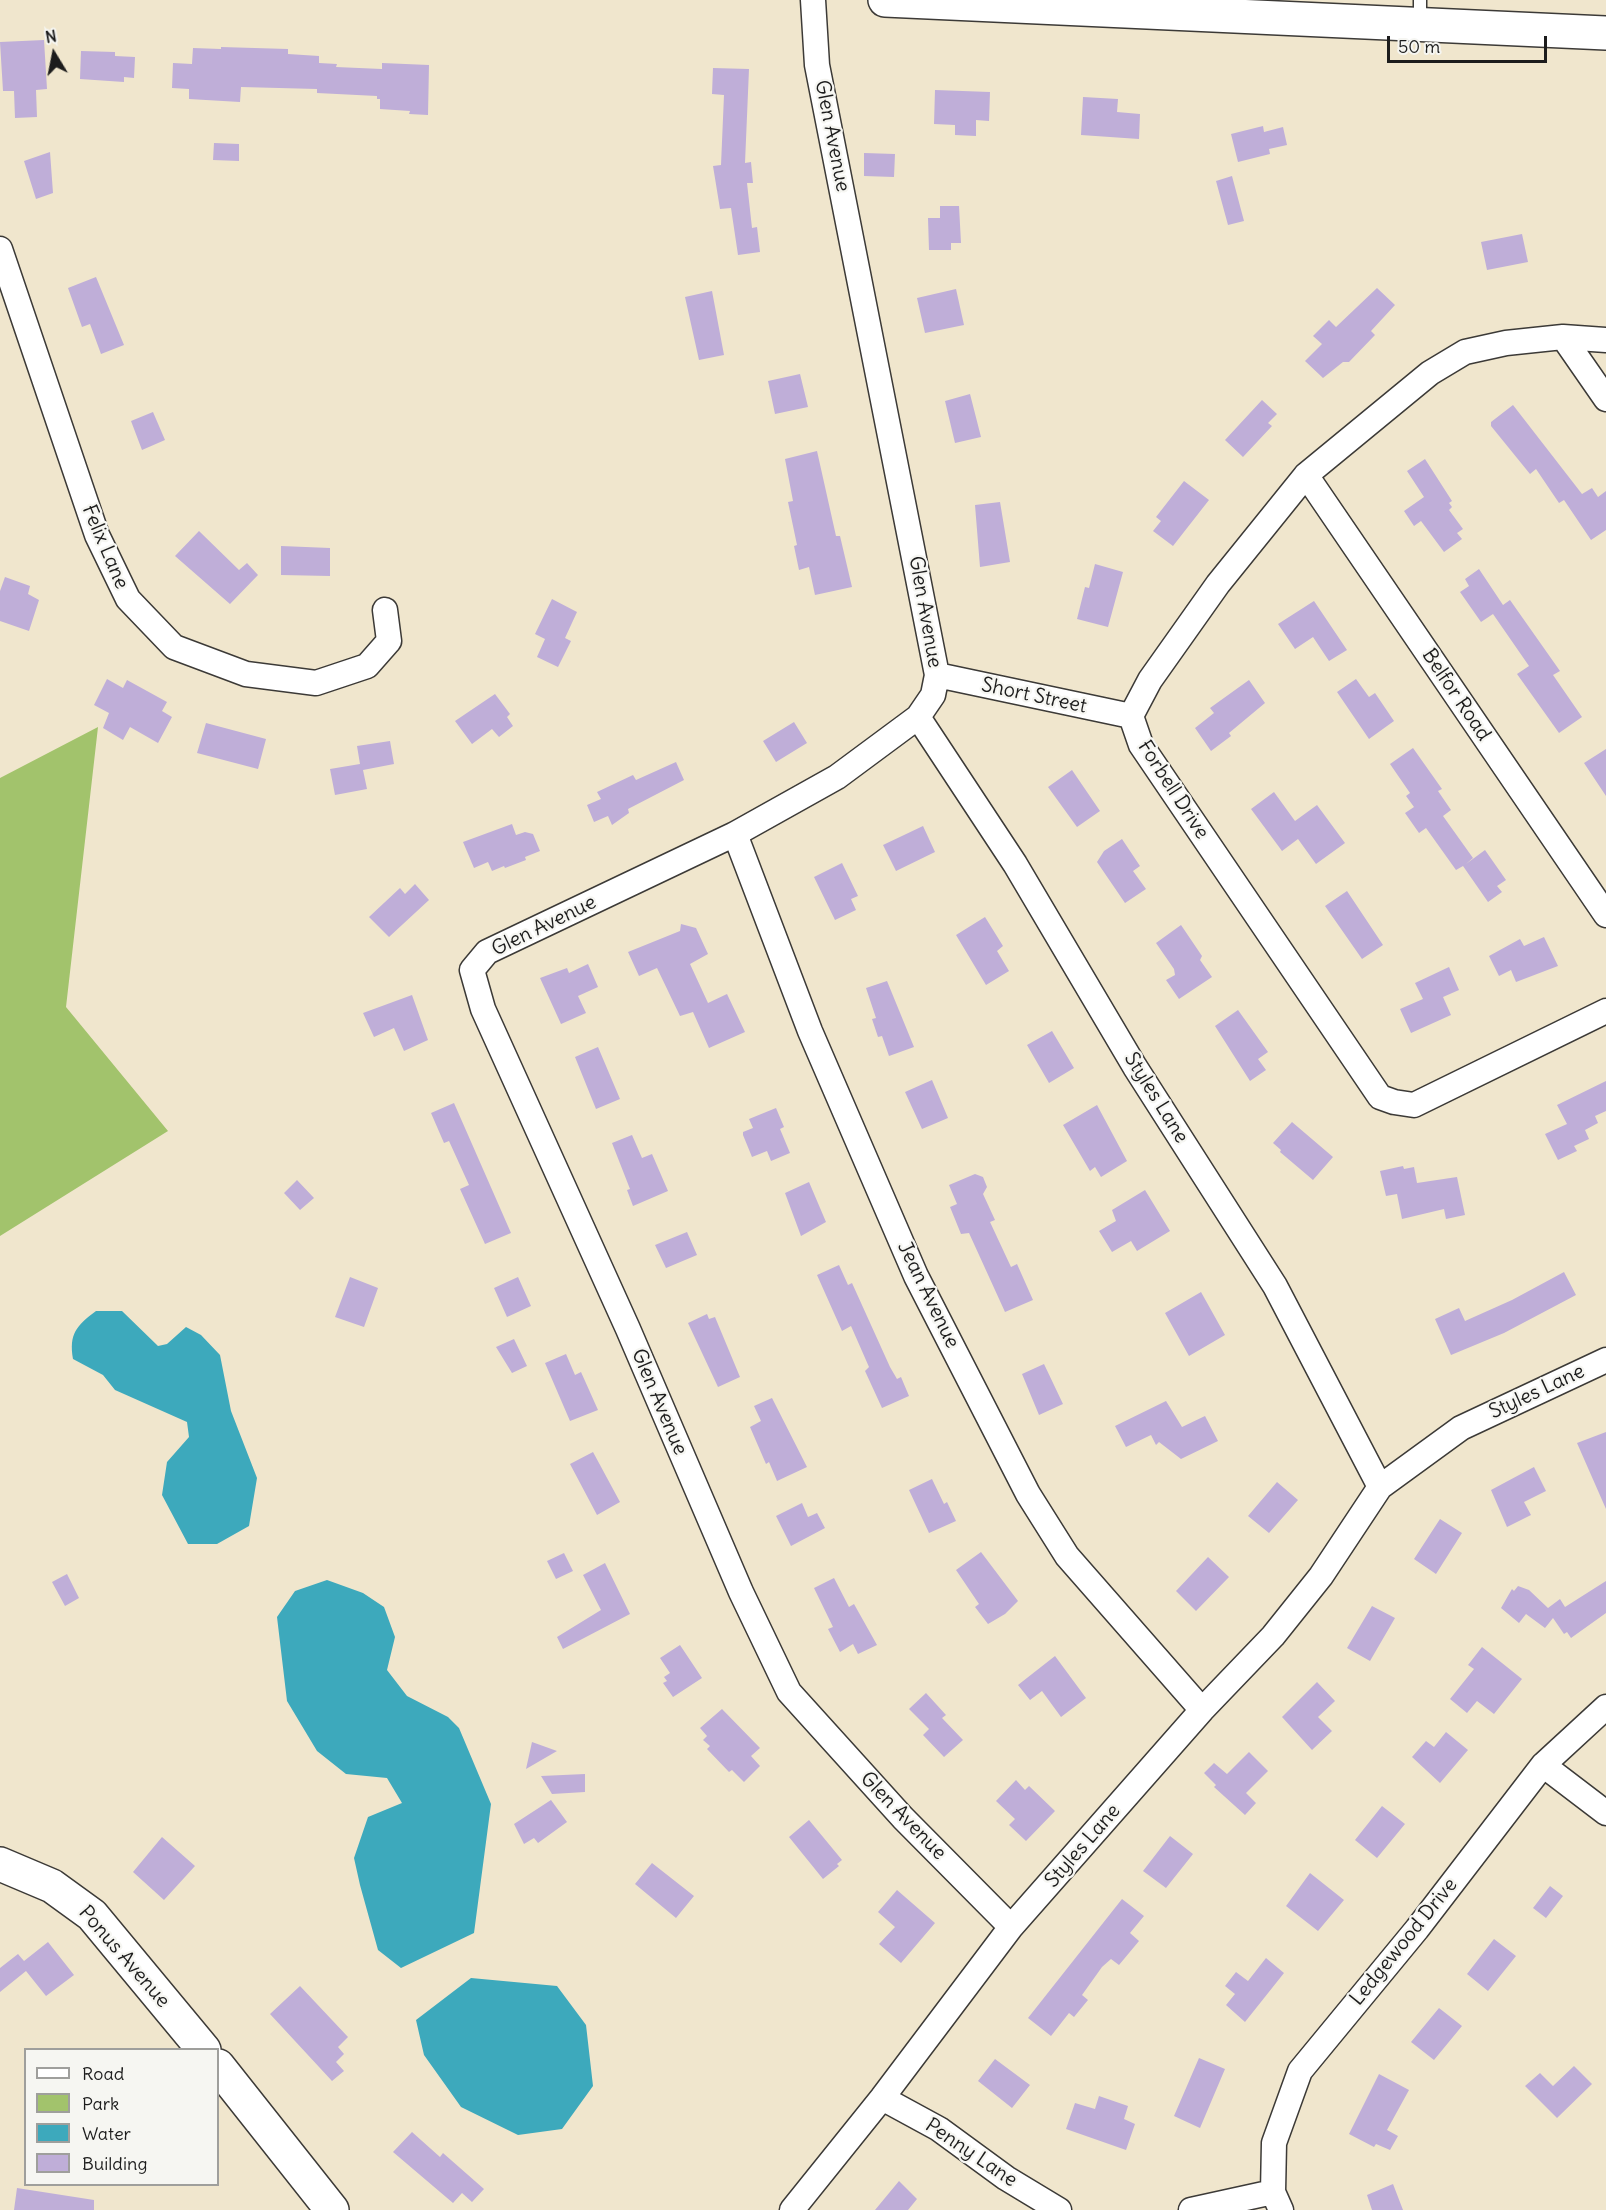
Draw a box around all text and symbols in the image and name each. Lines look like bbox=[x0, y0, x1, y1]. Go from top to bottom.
north arrow bbox=[24, 24, 84, 84]
scale bar bbox=[1390, 24, 1550, 62]
text: N bbox=[44, 25, 58, 47]
text: 50 m bbox=[1398, 35, 1440, 58]
street label: Glen Avenue bbox=[809, 78, 855, 194]
street label: Felix Lane bbox=[77, 501, 133, 593]
street label: Glen Avenue bbox=[903, 554, 947, 670]
street label: Belfor Road bbox=[1416, 644, 1496, 746]
street label: Short Street bbox=[979, 673, 1089, 719]
street label: Forbell Drive bbox=[1132, 736, 1214, 844]
street label: Glen Avenue bbox=[488, 890, 600, 962]
street label: Styles Lane bbox=[1119, 1048, 1193, 1148]
street label: Jean Avenue bbox=[892, 1238, 964, 1352]
street label: Glen Avenue bbox=[626, 1345, 692, 1459]
street label: Styles Lane bbox=[1485, 1359, 1589, 1425]
street label: Glen Avenue bbox=[855, 1767, 951, 1865]
street label: Styles Lane bbox=[1040, 1799, 1126, 1893]
street label: Ledgewood Drive bbox=[1345, 1874, 1463, 2010]
street label: Ponus Avenue bbox=[73, 1901, 175, 2013]
legend bbox=[24, 2048, 219, 2186]
text: Road bbox=[82, 2062, 124, 2085]
text: Park bbox=[82, 2092, 119, 2115]
street label: Penny Lane bbox=[920, 2113, 1022, 2193]
text: Water bbox=[82, 2122, 131, 2145]
text: Building bbox=[82, 2152, 147, 2175]

